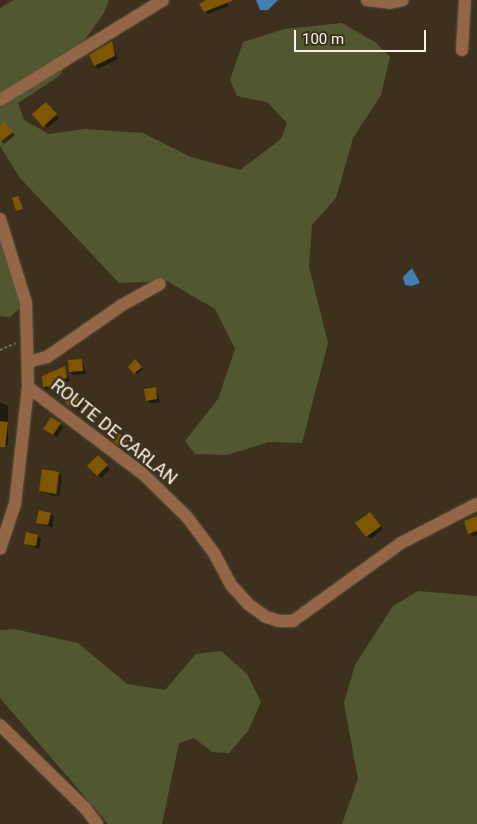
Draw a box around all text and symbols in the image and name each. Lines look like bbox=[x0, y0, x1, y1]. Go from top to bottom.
scale bar bbox=[297, 20, 430, 52]
text: 100 m bbox=[302, 30, 344, 48]
street label: ROUTE DE CARLAN bbox=[47, 374, 181, 490]

